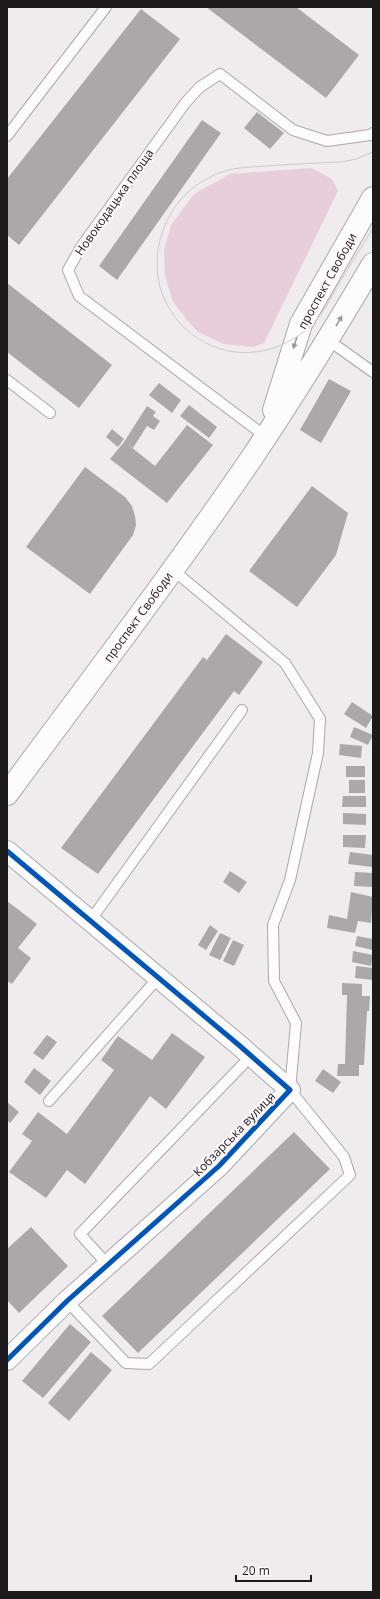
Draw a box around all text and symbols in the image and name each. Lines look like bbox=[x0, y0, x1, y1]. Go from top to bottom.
street label: Новокодацька площа bbox=[71, 145, 157, 259]
street label: проспект Свободи bbox=[294, 230, 360, 332]
one-way arrow bbox=[336, 315, 343, 327]
one-way arrow bbox=[292, 337, 298, 349]
street label: проспект Свободи bbox=[100, 569, 176, 665]
street label: Кобзарська вулиця bbox=[189, 1088, 279, 1180]
scale bar bbox=[236, 1557, 311, 1583]
text: 20 m bbox=[242, 1562, 270, 1579]

